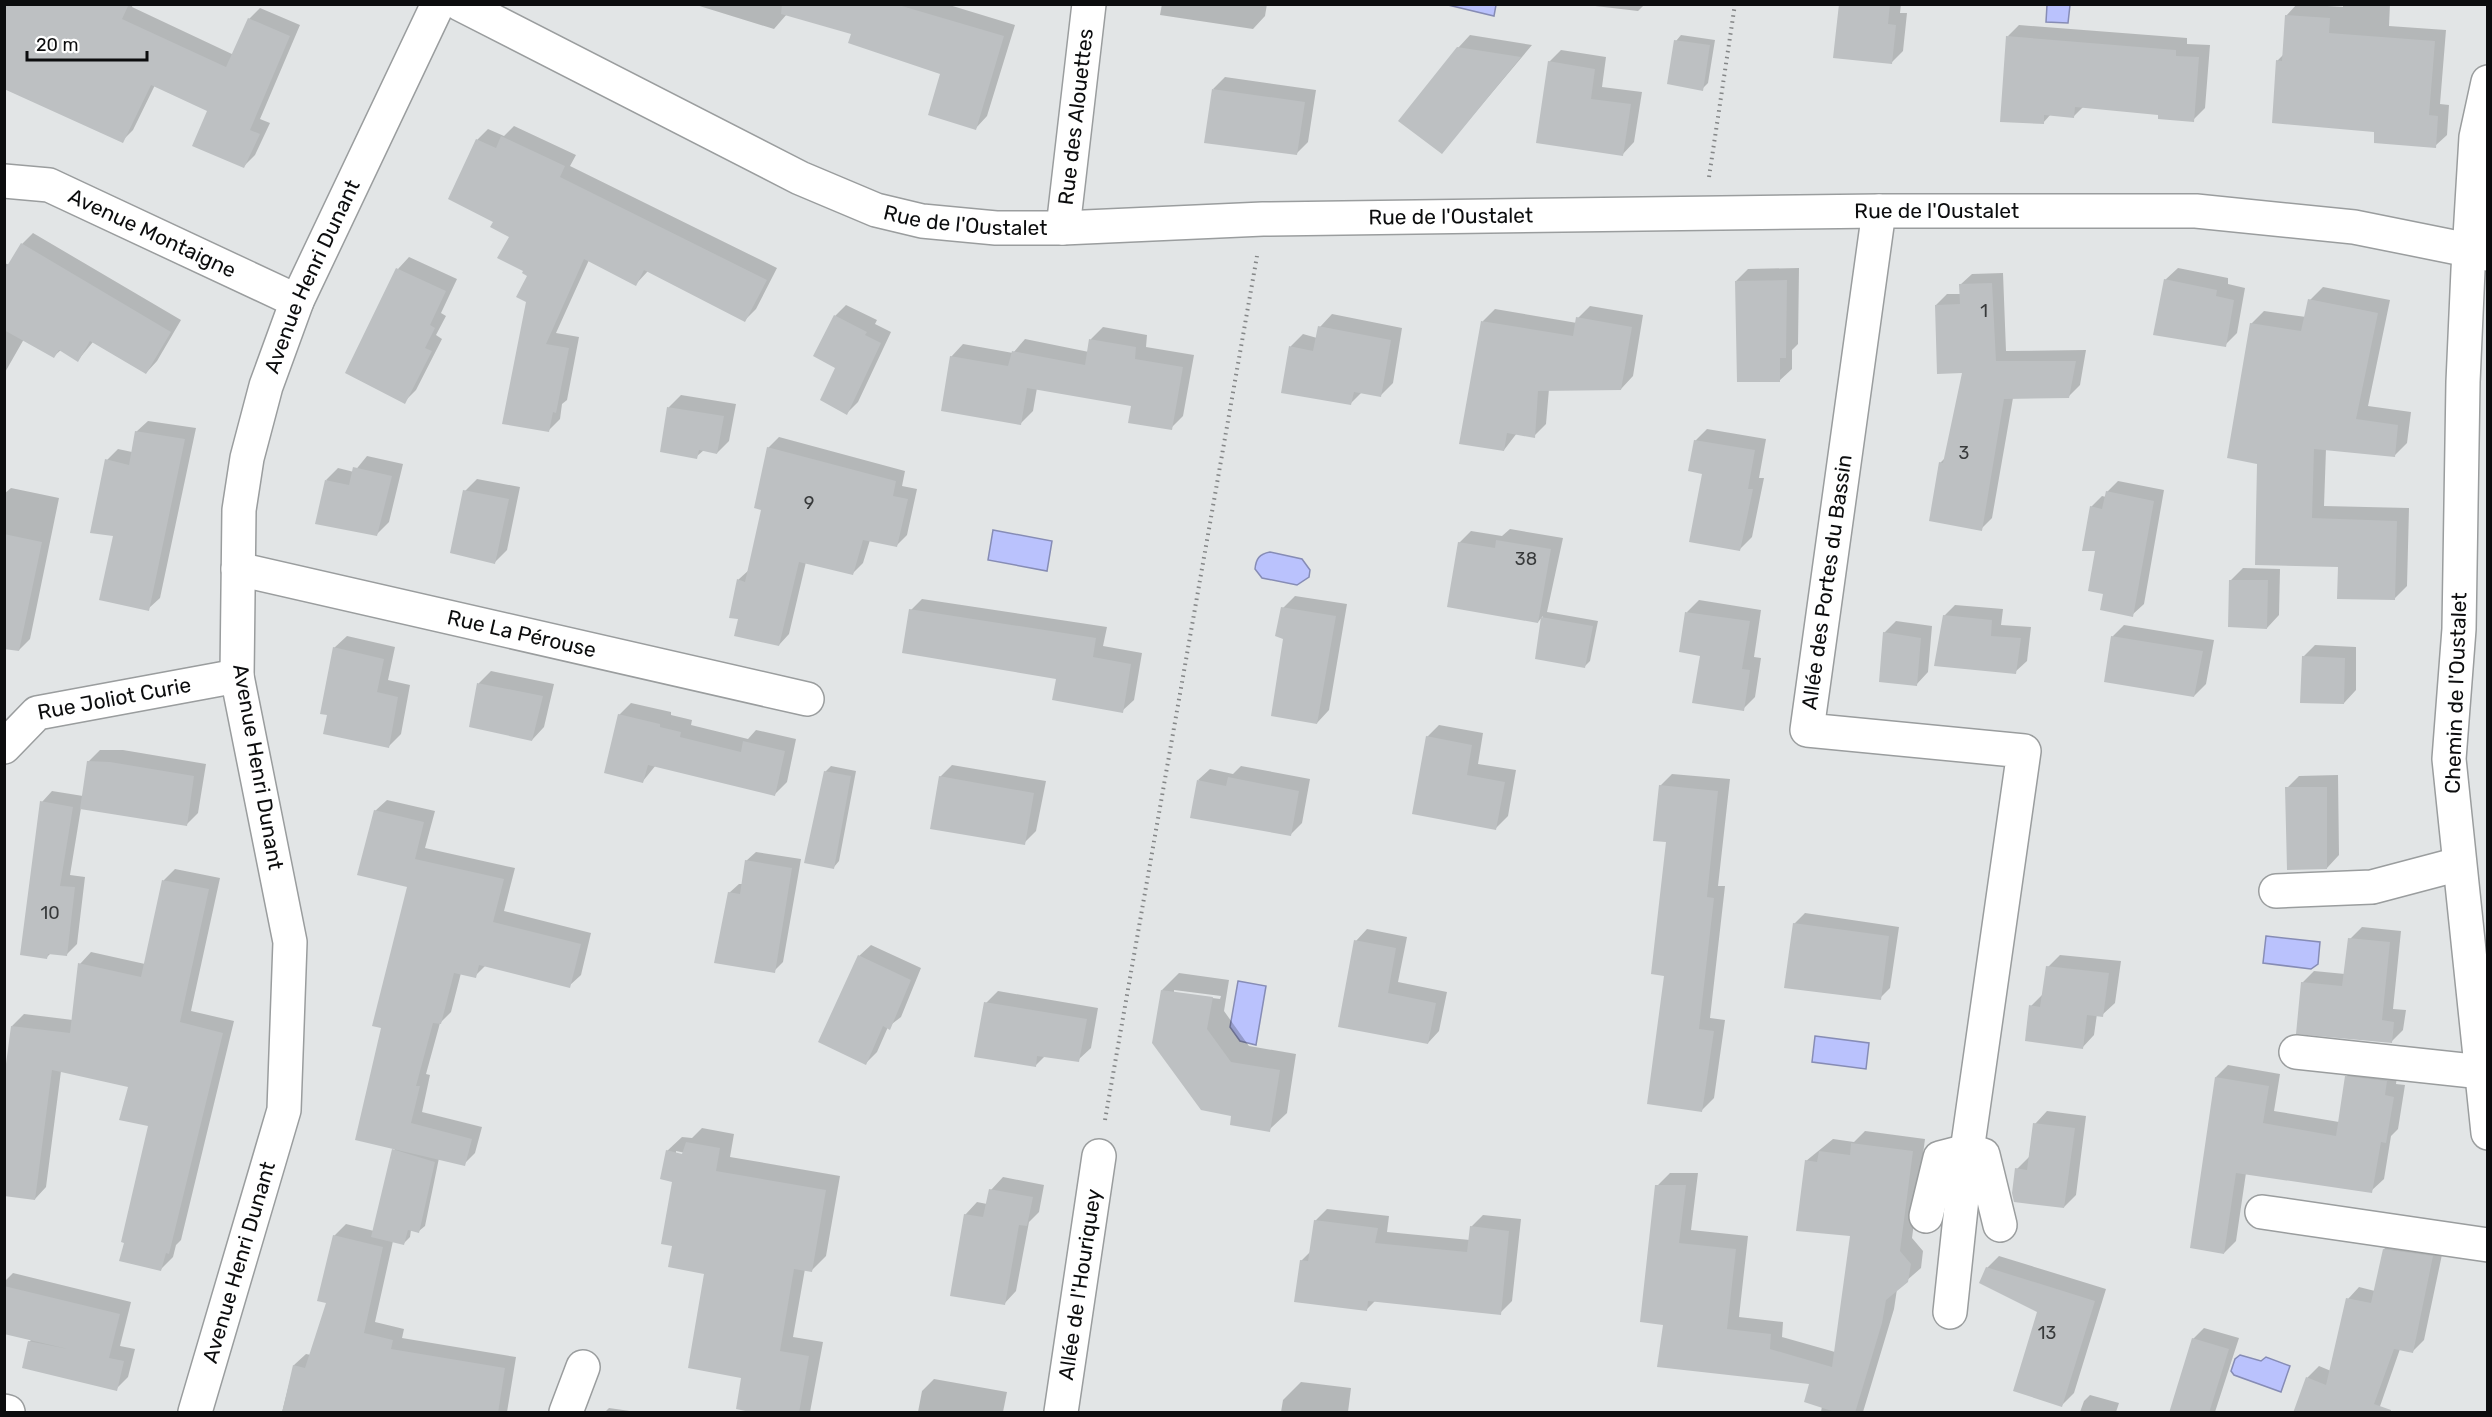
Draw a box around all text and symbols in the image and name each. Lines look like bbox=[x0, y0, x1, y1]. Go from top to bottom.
scale bar bbox=[27, 24, 147, 62]
street label: Rue des Alouettes bbox=[1053, 27, 1098, 206]
text: 20 m bbox=[36, 34, 78, 56]
street label: Avenue Henri Dunant bbox=[259, 176, 365, 377]
street label: Avenue Montaigne bbox=[65, 183, 240, 283]
street label: Rue de l'Oustalet bbox=[1854, 198, 2019, 223]
street label: Rue de l'Oustalet bbox=[881, 199, 1047, 240]
street label: Rue de l'Oustalet bbox=[1368, 202, 1533, 230]
house number: 1 bbox=[1980, 300, 1988, 322]
house number: 3 bbox=[1959, 442, 1969, 464]
street label: Allée des Portes du Bassin bbox=[1796, 453, 1857, 711]
house number: 9 bbox=[804, 492, 814, 514]
house number: 38 bbox=[1515, 548, 1537, 570]
street label: Chemin de l'Oustalet bbox=[2439, 592, 2472, 794]
street label: Rue La Pérouse bbox=[445, 604, 599, 662]
street label: Avenue Henri Dunant bbox=[228, 662, 289, 872]
street label: Rue Joliot Curie bbox=[35, 672, 193, 725]
house number: 10 bbox=[40, 902, 60, 924]
street label: Avenue Henri Dunant bbox=[197, 1159, 280, 1366]
street label: Allée de l'Houriquey bbox=[1053, 1187, 1106, 1382]
house number: 13 bbox=[2038, 1322, 2056, 1344]

